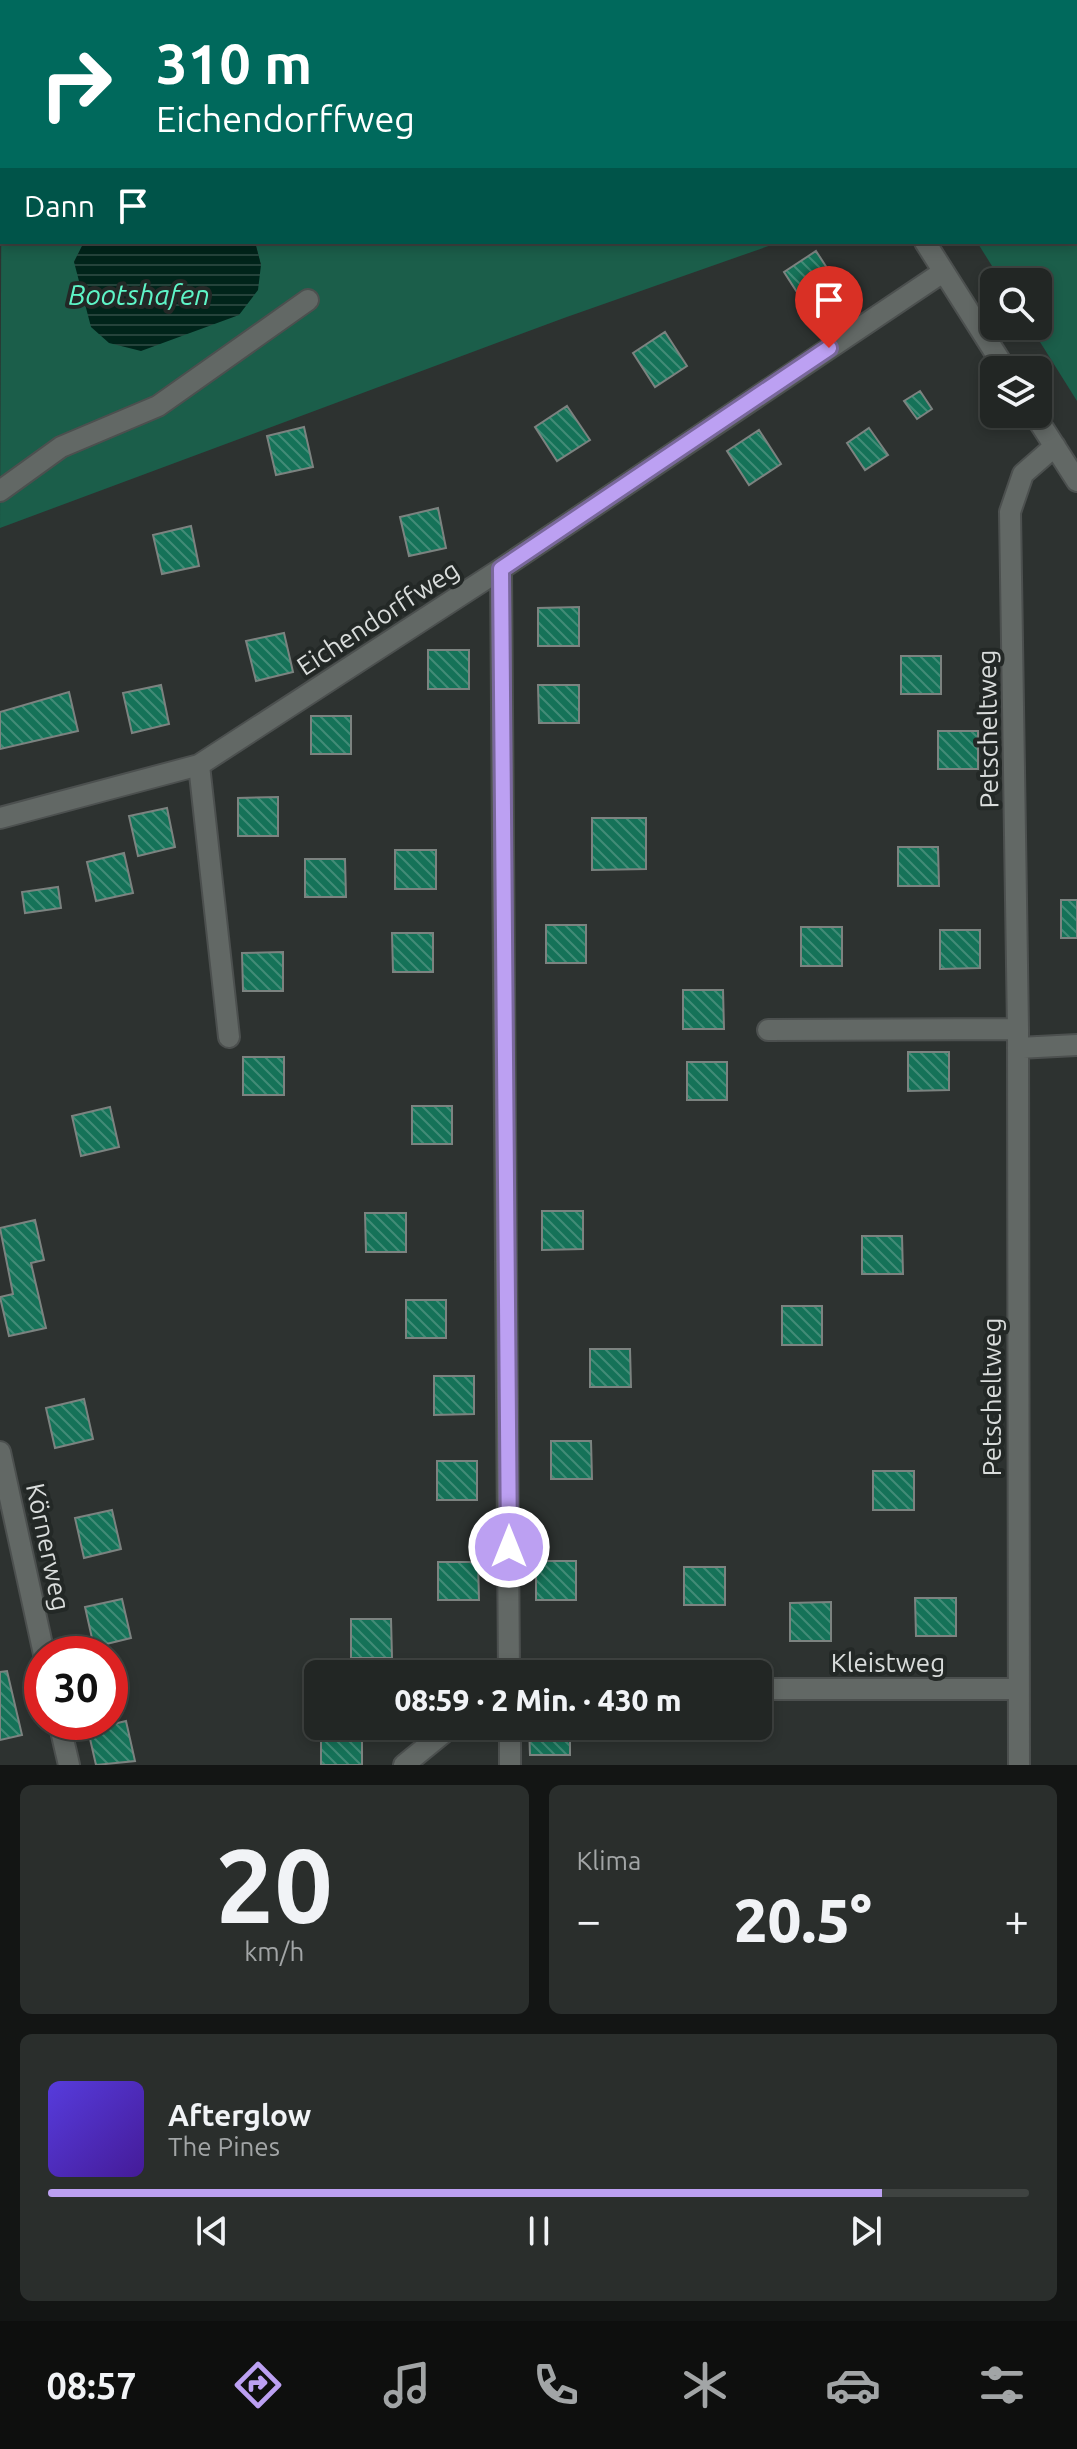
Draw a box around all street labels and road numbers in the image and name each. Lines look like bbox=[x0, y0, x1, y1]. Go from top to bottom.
street label: Eichendorffweg bbox=[291, 554, 464, 681]
street label: Petscheltweg bbox=[972, 649, 1003, 809]
street label: Petscheltweg bbox=[977, 1318, 1006, 1476]
street label: Körnerweg bbox=[21, 1481, 76, 1613]
street label: Kleistweg bbox=[831, 1648, 945, 1677]

